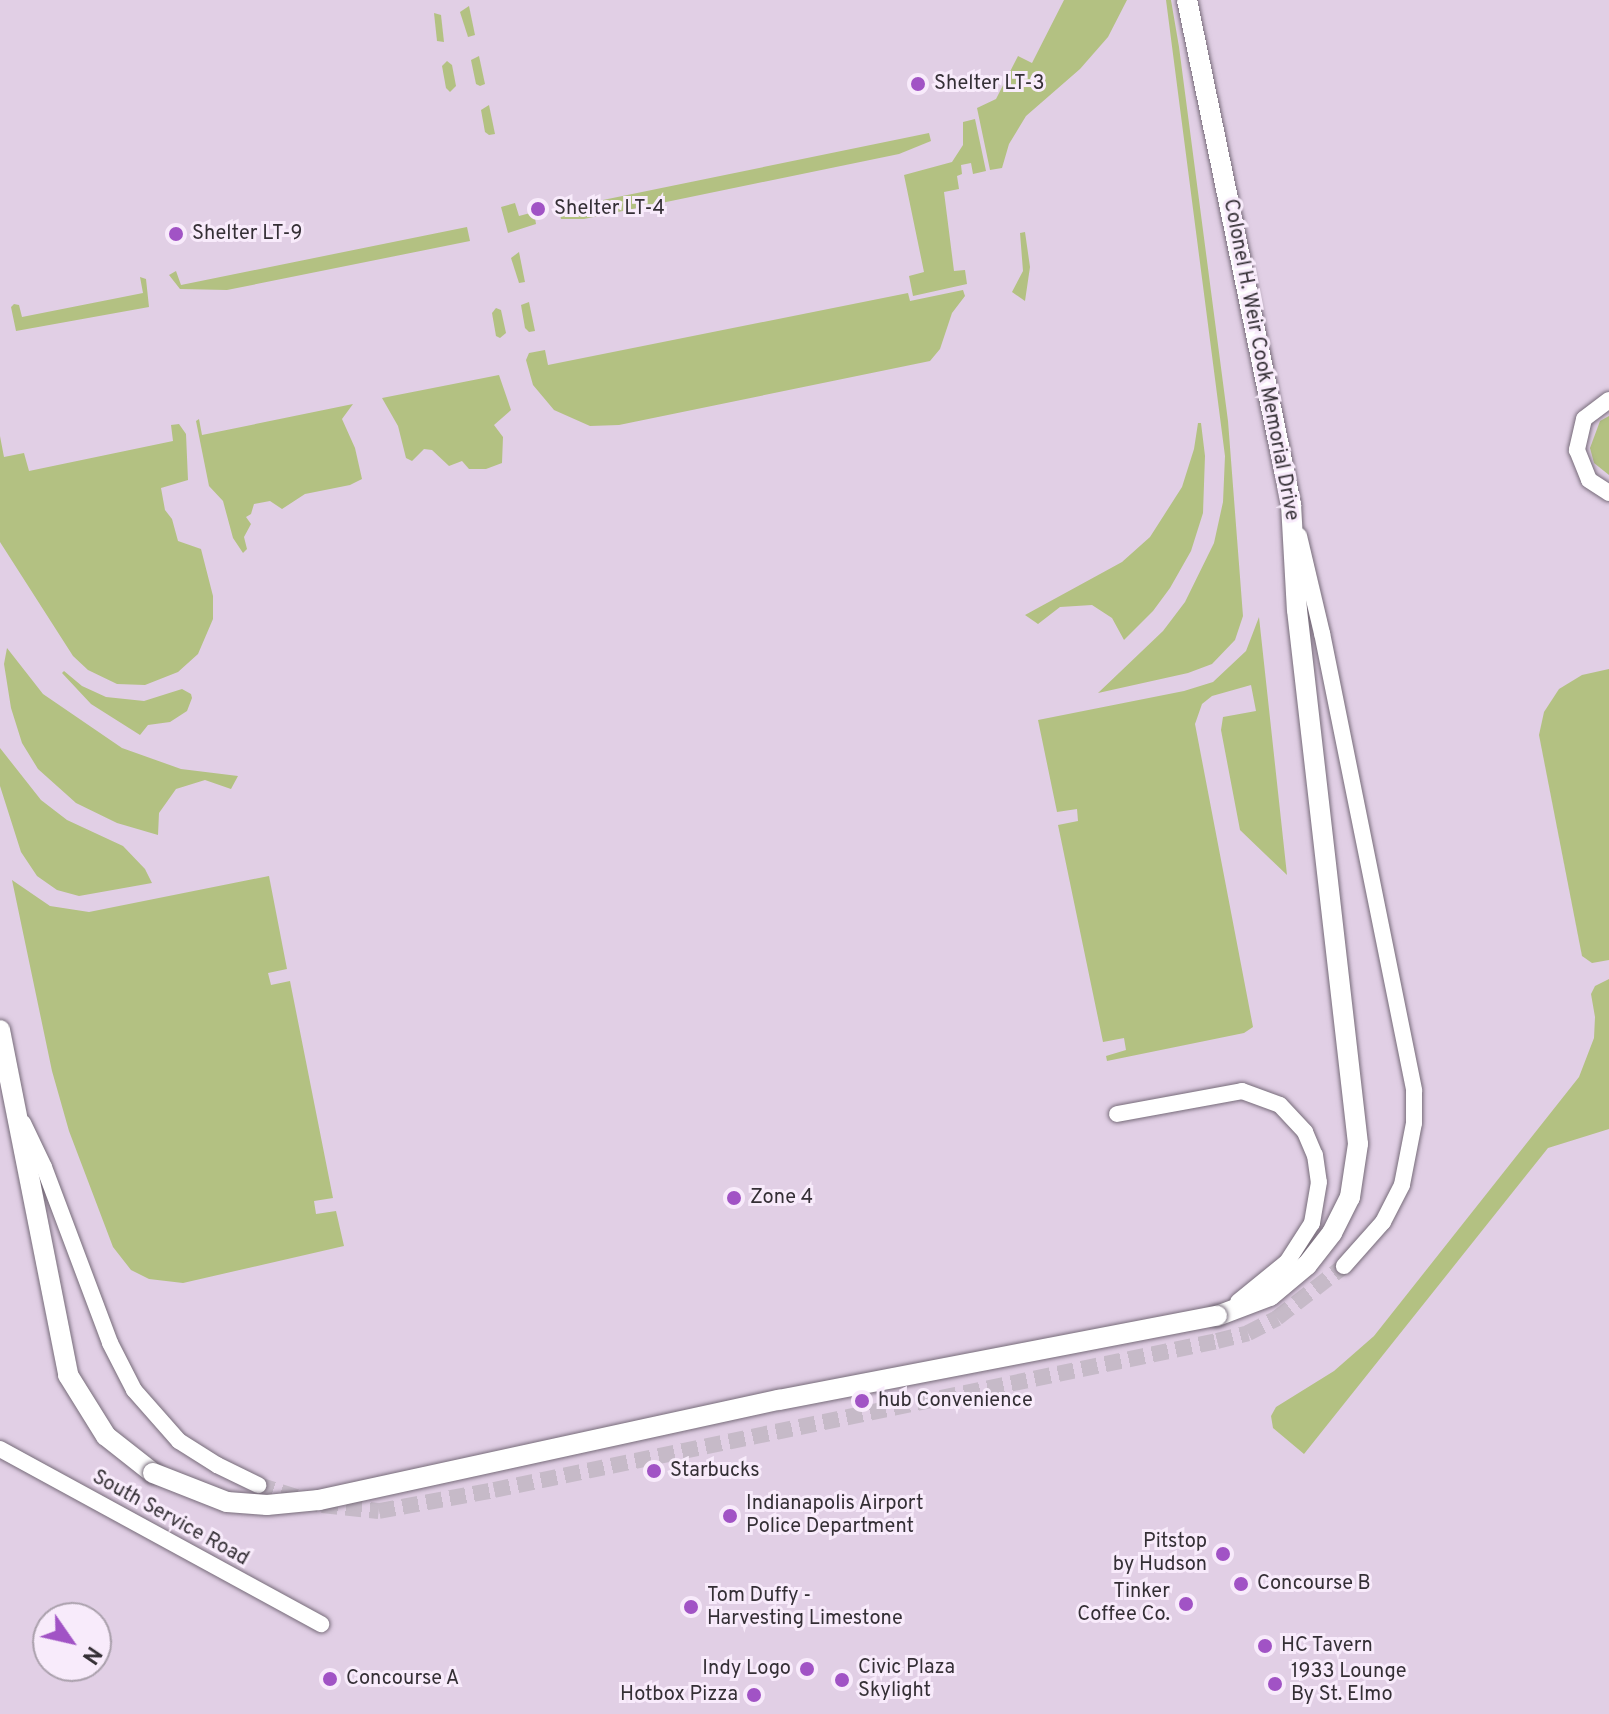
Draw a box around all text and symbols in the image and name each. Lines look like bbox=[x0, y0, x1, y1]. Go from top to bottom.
place label: Shelter LT-3 bbox=[934, 72, 1045, 96]
marker: Shelter LT-3 bbox=[909, 75, 927, 93]
place label: Shelter LT-4 bbox=[554, 197, 665, 221]
street label: Colonel H. Weir Cook Memorial Drive bbox=[1217, 197, 1303, 523]
marker: Shelter LT-4 bbox=[529, 200, 547, 218]
place label: Shelter LT-9 bbox=[192, 222, 302, 246]
marker: Shelter LT-9 bbox=[167, 225, 185, 243]
place label: Zone 4 bbox=[750, 1186, 813, 1210]
marker: Zone 4 bbox=[725, 1189, 743, 1207]
place label: hub Convenience bbox=[878, 1389, 1033, 1413]
marker: hub Convenience bbox=[853, 1392, 871, 1410]
place label: Starbucks bbox=[670, 1459, 760, 1483]
marker: Starbucks bbox=[645, 1462, 663, 1480]
street label: South Service Road bbox=[88, 1466, 252, 1572]
place label: Indianapolis Airport Police Department bbox=[746, 1492, 924, 1539]
marker: Indianapolis Airport Police Department bbox=[721, 1507, 739, 1525]
place label: Pitstop by Hudson bbox=[1113, 1530, 1207, 1577]
marker: Pitstop by Hudson bbox=[1214, 1545, 1232, 1563]
place label: Concourse B bbox=[1257, 1572, 1371, 1596]
marker: Concourse B bbox=[1232, 1575, 1250, 1593]
place label: Tinker Coffee Co. bbox=[1077, 1580, 1170, 1627]
place label: Tom Duffy - Harvesting Limestone bbox=[707, 1584, 903, 1631]
marker: Tinker Coffee Co. bbox=[1177, 1595, 1195, 1613]
marker: Tom Duffy - Harvesting Limestone bbox=[682, 1598, 700, 1616]
north arrow bbox=[32, 1602, 112, 1682]
place label: HC Tavern bbox=[1281, 1634, 1374, 1658]
marker: HC Tavern bbox=[1256, 1637, 1274, 1655]
text: N bbox=[75, 1640, 106, 1669]
place label: Civic Plaza Skylight bbox=[858, 1656, 955, 1703]
place label: Indy Logo bbox=[702, 1657, 791, 1681]
marker: Indy Logo bbox=[798, 1660, 816, 1678]
place label: 1933 Lounge By St. Elmo bbox=[1291, 1660, 1406, 1707]
place label: Concourse A bbox=[346, 1667, 460, 1691]
marker: Concourse A bbox=[321, 1670, 339, 1688]
marker: Civic Plaza Skylight bbox=[833, 1671, 851, 1689]
marker: 1933 Lounge By St. Elmo bbox=[1266, 1675, 1284, 1693]
place label: Hotbox Pizza bbox=[620, 1683, 738, 1707]
marker: Hotbox Pizza bbox=[745, 1686, 763, 1704]

